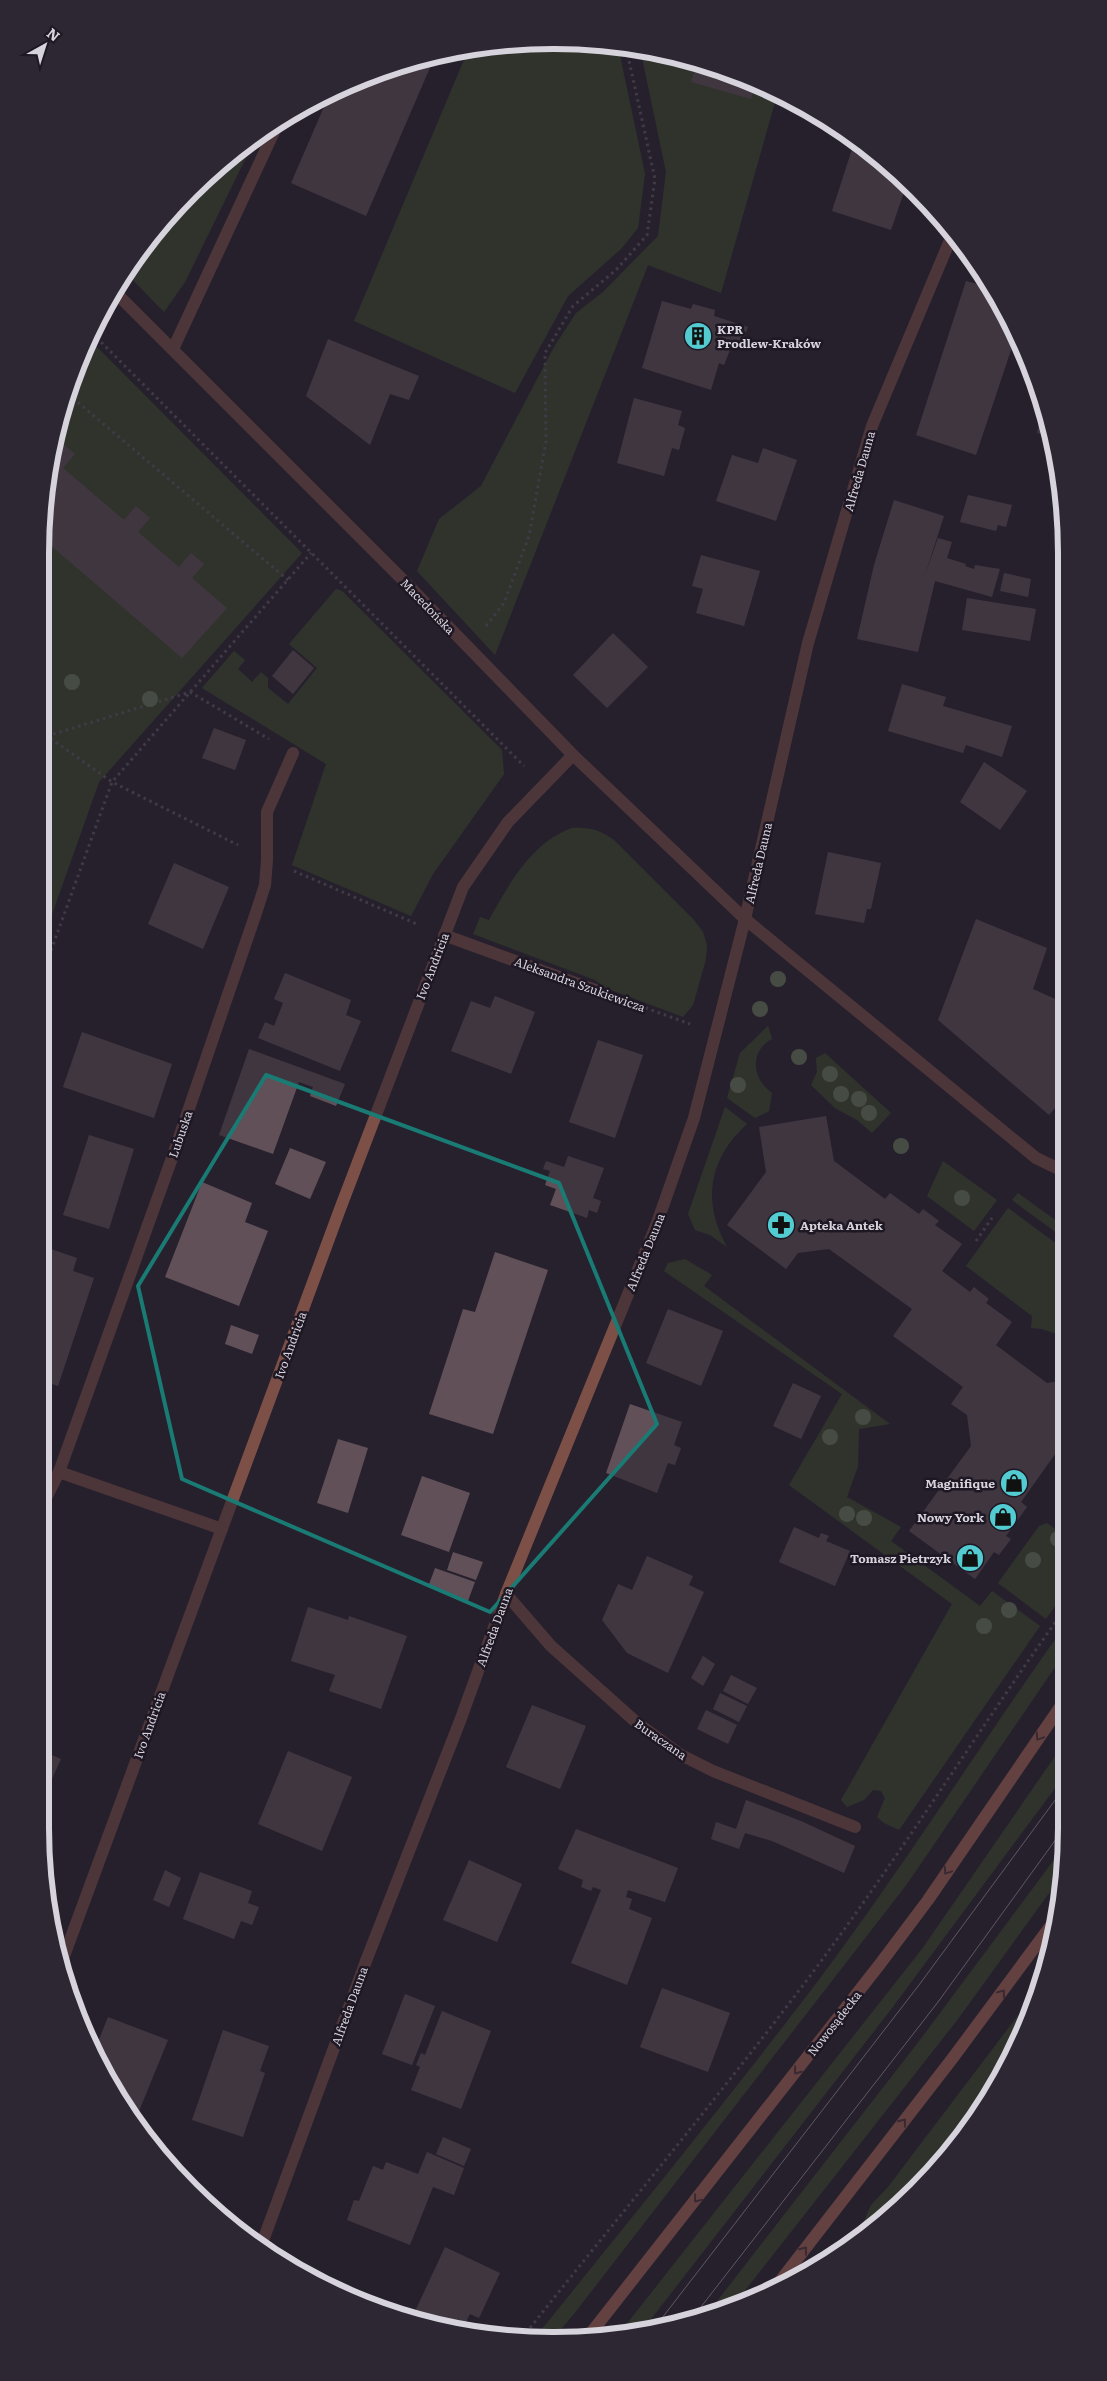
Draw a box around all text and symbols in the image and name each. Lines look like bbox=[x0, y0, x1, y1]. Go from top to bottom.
north arrow bbox=[20, 20, 70, 70]
text: N bbox=[43, 23, 65, 46]
place label: KPR Prodlew-Kraków bbox=[717, 320, 821, 352]
building icon: KPR Prodlew-Kraków bbox=[683, 321, 713, 351]
street label: Alfreda Dauna bbox=[839, 428, 879, 513]
street label: Macedońska bbox=[397, 574, 460, 638]
street label: Alfreda Dauna bbox=[740, 820, 776, 905]
street label: Ivo Andricia bbox=[411, 929, 453, 1002]
street label: Aleksandra Szukiewicza bbox=[512, 952, 648, 1016]
street label: Lubuska bbox=[164, 1107, 197, 1160]
street label: Alfreda Dauna bbox=[621, 1210, 669, 1294]
pharmacy icon: Apteka Antek bbox=[766, 1210, 796, 1240]
place label: Apteka Antek bbox=[800, 1216, 884, 1234]
street label: Ivo Andricia bbox=[269, 1308, 311, 1381]
shop icon: Magnifique bbox=[999, 1468, 1029, 1498]
place label: Magnifique bbox=[925, 1474, 995, 1492]
shop icon: Nowy York bbox=[988, 1502, 1018, 1532]
place label: Nowy York bbox=[917, 1508, 985, 1526]
shop icon: Tomasz Pietrzyk bbox=[955, 1543, 985, 1573]
place label: Tomasz Pietrzyk bbox=[850, 1549, 952, 1567]
street label: Alfreda Dauna bbox=[471, 1585, 517, 1669]
street label: Ivo Andricia bbox=[128, 1688, 170, 1761]
street label: Buraczana bbox=[631, 1714, 691, 1764]
one-way arrow bbox=[1036, 1731, 1045, 1741]
one-way arrow bbox=[944, 1865, 953, 1875]
street label: Alfreda Dauna bbox=[326, 1964, 372, 2048]
street label: Nowosądecka bbox=[803, 1986, 866, 2059]
one-way arrow bbox=[996, 1990, 1004, 1999]
one-way arrow bbox=[794, 2065, 803, 2075]
one-way arrow bbox=[898, 2119, 906, 2128]
one-way arrow bbox=[694, 2193, 702, 2202]
one-way arrow bbox=[798, 2247, 806, 2256]

